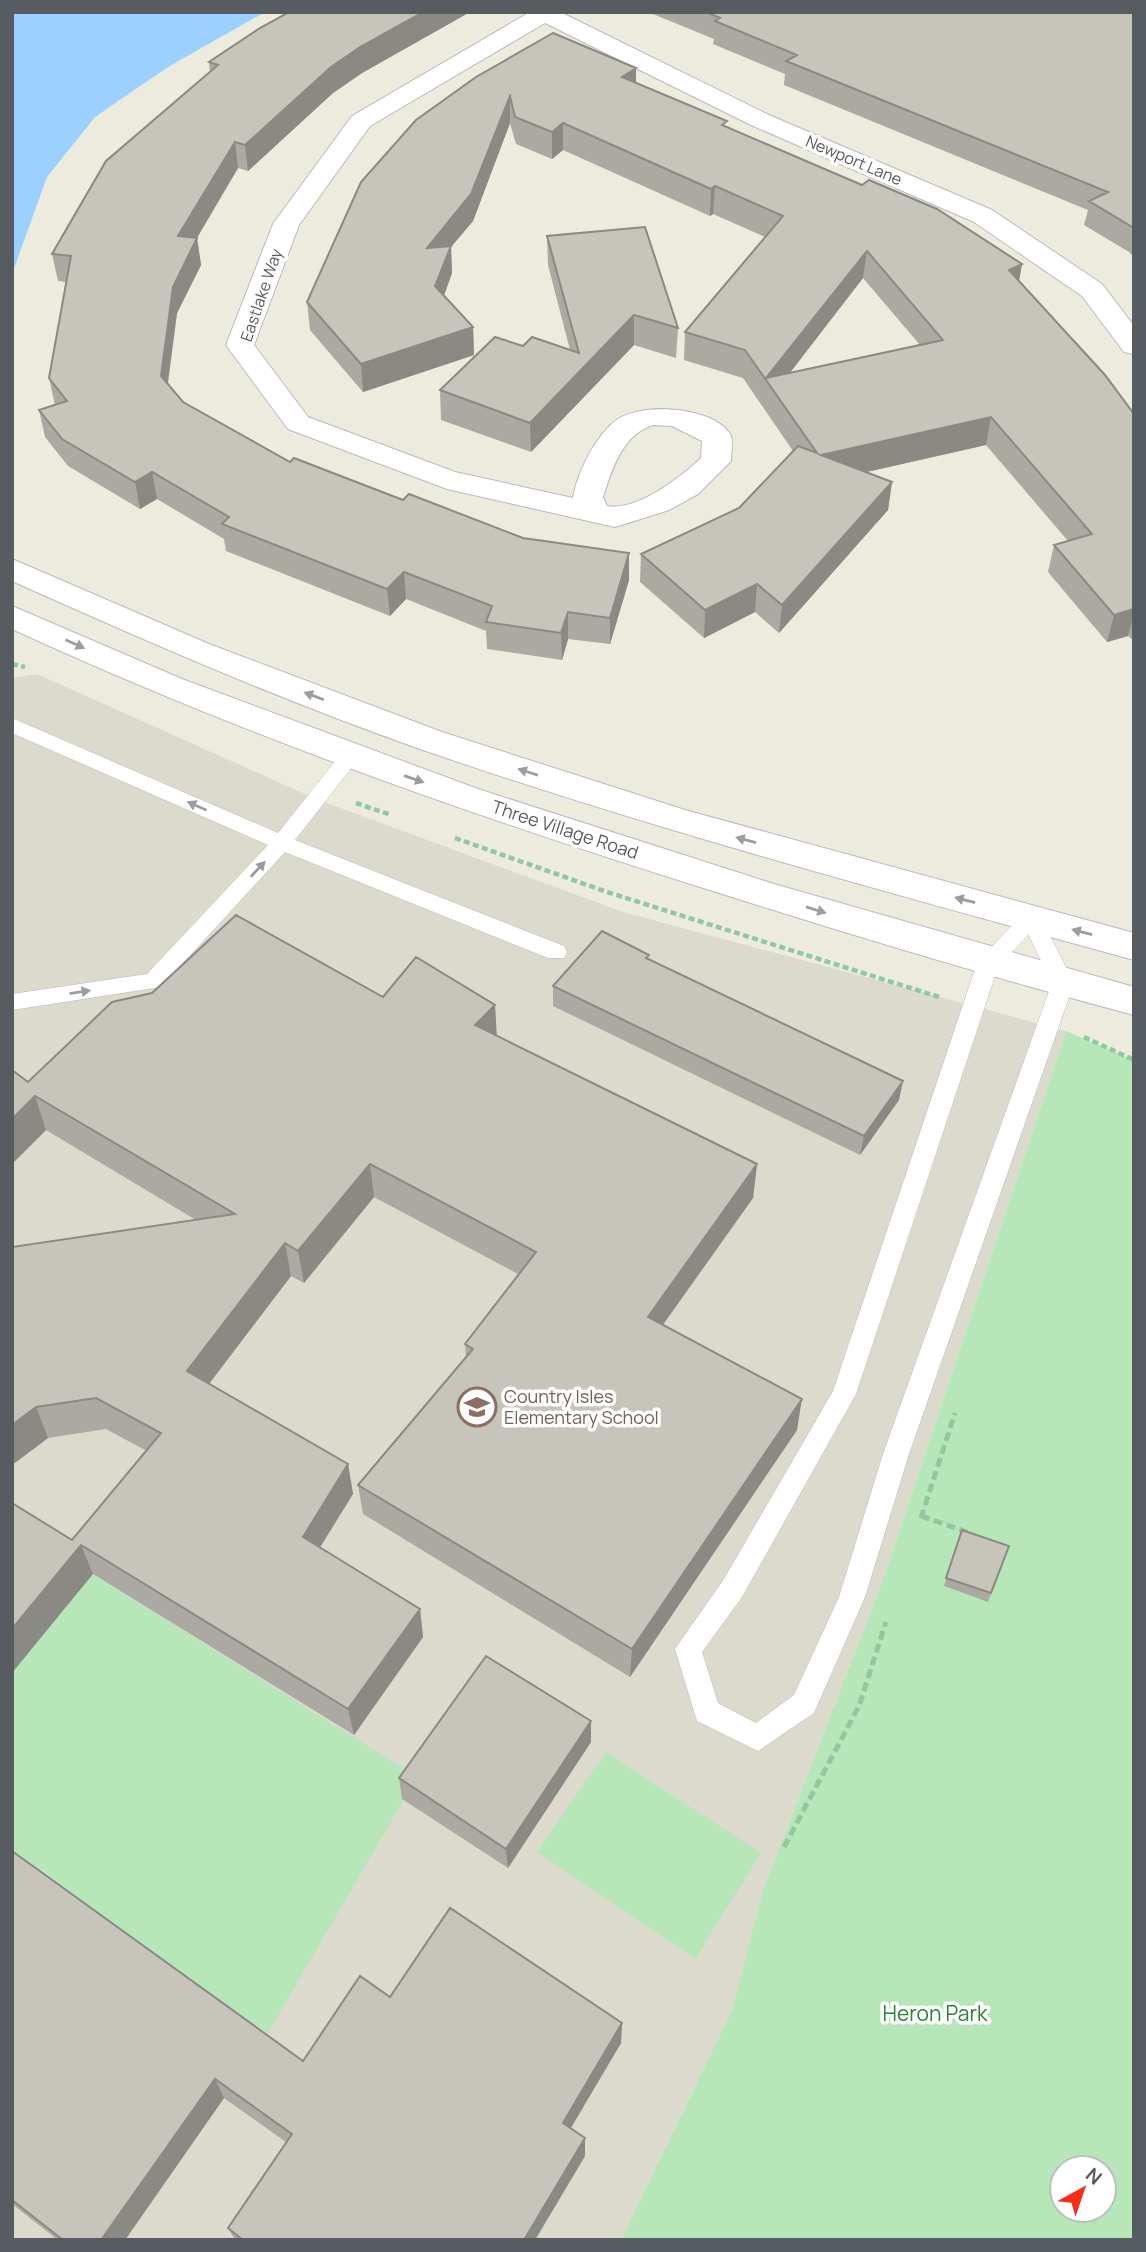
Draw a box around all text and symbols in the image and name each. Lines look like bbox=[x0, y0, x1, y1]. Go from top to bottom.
street label: Newport Lane bbox=[803, 130, 905, 190]
street label: Eastlake Way bbox=[235, 245, 287, 344]
one-way arrow bbox=[64, 639, 85, 650]
one-way arrow bbox=[304, 690, 325, 701]
one-way arrow bbox=[518, 766, 539, 777]
one-way arrow bbox=[403, 774, 424, 785]
street label: Three Village Road bbox=[489, 794, 642, 864]
one-way arrow bbox=[187, 800, 207, 812]
one-way arrow bbox=[734, 834, 756, 845]
one-way arrow bbox=[250, 860, 266, 878]
one-way arrow bbox=[954, 894, 976, 905]
one-way arrow bbox=[806, 905, 827, 916]
one-way arrow bbox=[1071, 927, 1092, 937]
one-way arrow bbox=[69, 986, 91, 997]
place label: Country Isles Elementary School bbox=[504, 1384, 659, 1429]
school or university icon: Country Isles Elementary School bbox=[456, 1386, 498, 1428]
park label: Heron Park bbox=[883, 1999, 988, 2027]
north arrow bbox=[1048, 2154, 1118, 2224]
text: N bbox=[1080, 2162, 1108, 2190]

